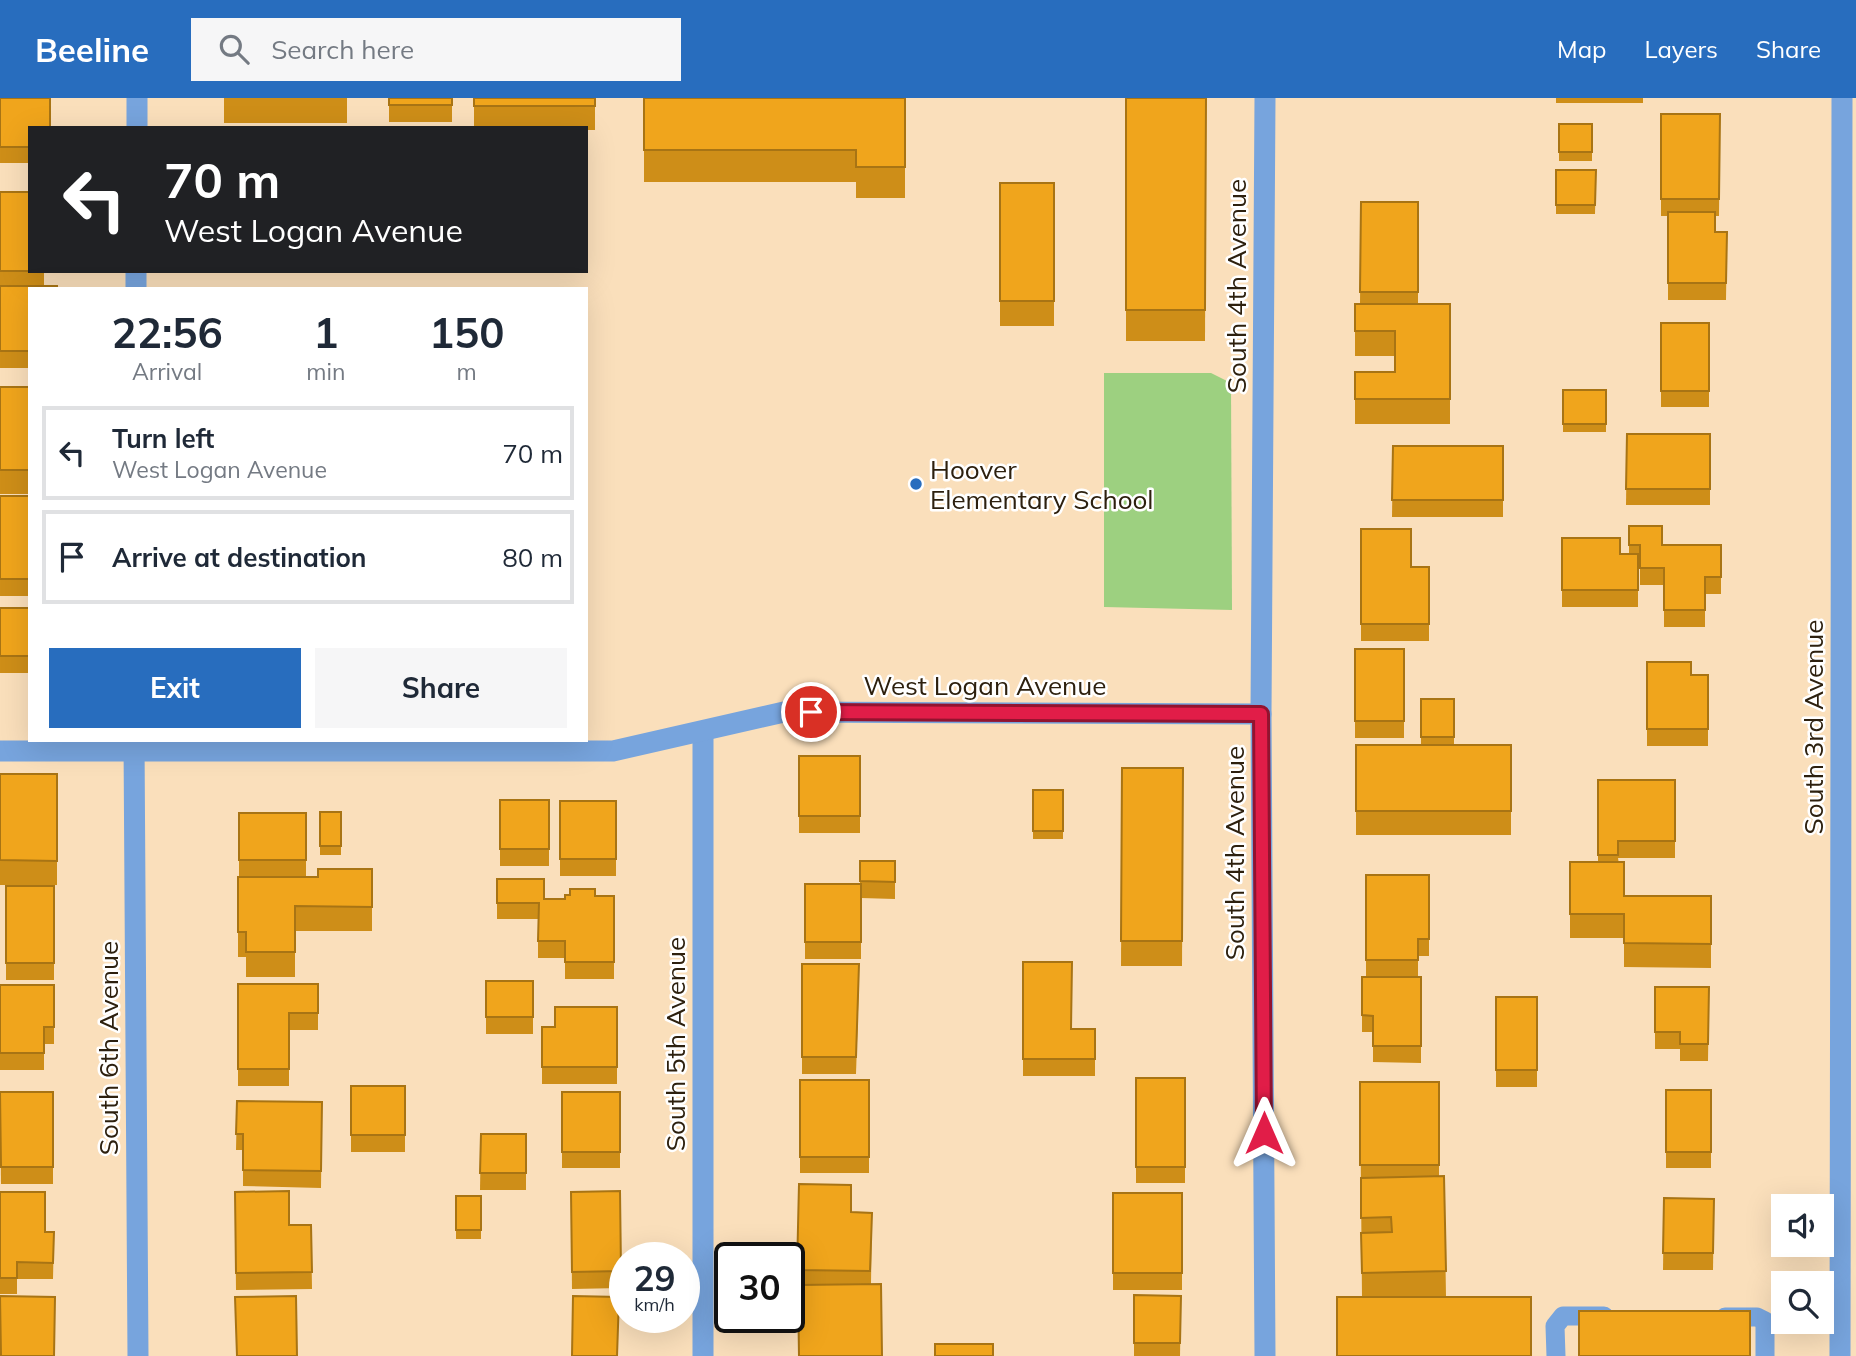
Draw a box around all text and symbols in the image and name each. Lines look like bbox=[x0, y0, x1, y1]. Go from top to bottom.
search box bbox=[191, 18, 681, 81]
text: Beeline bbox=[35, 29, 149, 70]
icon: search bbox=[215, 30, 253, 68]
text: Search here bbox=[271, 33, 414, 66]
text: Map bbox=[1557, 34, 1606, 64]
text: Layers bbox=[1644, 34, 1718, 64]
text: Share bbox=[1756, 34, 1821, 64]
text: 70 m bbox=[164, 149, 280, 210]
icon: left bbox=[49, 154, 140, 245]
street label: South 4th Avenue bbox=[1220, 179, 1253, 393]
text: West Logan Avenue bbox=[164, 210, 463, 250]
text: 22:56 bbox=[112, 306, 223, 359]
text: 1 bbox=[313, 306, 338, 359]
text: 150 bbox=[429, 306, 504, 359]
text: Arrival bbox=[132, 357, 202, 386]
text: min bbox=[306, 357, 345, 386]
text: m bbox=[457, 357, 477, 386]
text: Turn left bbox=[112, 422, 214, 455]
icon: left bbox=[53, 434, 91, 472]
text: 70 m bbox=[502, 437, 563, 470]
place label: Hoover Elementary School bbox=[930, 453, 1154, 516]
text: West Logan Avenue bbox=[112, 455, 327, 484]
marker: Hoover Elementary School bbox=[908, 476, 924, 492]
icon: arrive bbox=[53, 538, 91, 576]
text: Arrive at destination bbox=[112, 541, 367, 574]
text: 80 m bbox=[502, 541, 563, 574]
street label: South 3rd Avenue bbox=[1797, 620, 1830, 835]
button: Exit bbox=[49, 648, 301, 728]
button: Share bbox=[315, 648, 567, 728]
street label: West Logan Avenue bbox=[864, 669, 1106, 702]
pin bbox=[781, 682, 841, 742]
icon: arrive bbox=[792, 693, 830, 731]
street label: South 4th Avenue bbox=[1218, 746, 1251, 960]
street label: South 5th Avenue bbox=[659, 937, 692, 1151]
street label: South 6th Avenue bbox=[92, 941, 125, 1155]
position arrow bbox=[1227, 1096, 1301, 1170]
map controls bbox=[1771, 1194, 1834, 1334]
button: sound bbox=[1771, 1194, 1834, 1257]
speed limit sign: 30 bbox=[714, 1242, 805, 1333]
text: 29 bbox=[633, 1256, 676, 1300]
button: search bbox=[1771, 1271, 1834, 1334]
text: km/h bbox=[634, 1293, 675, 1316]

